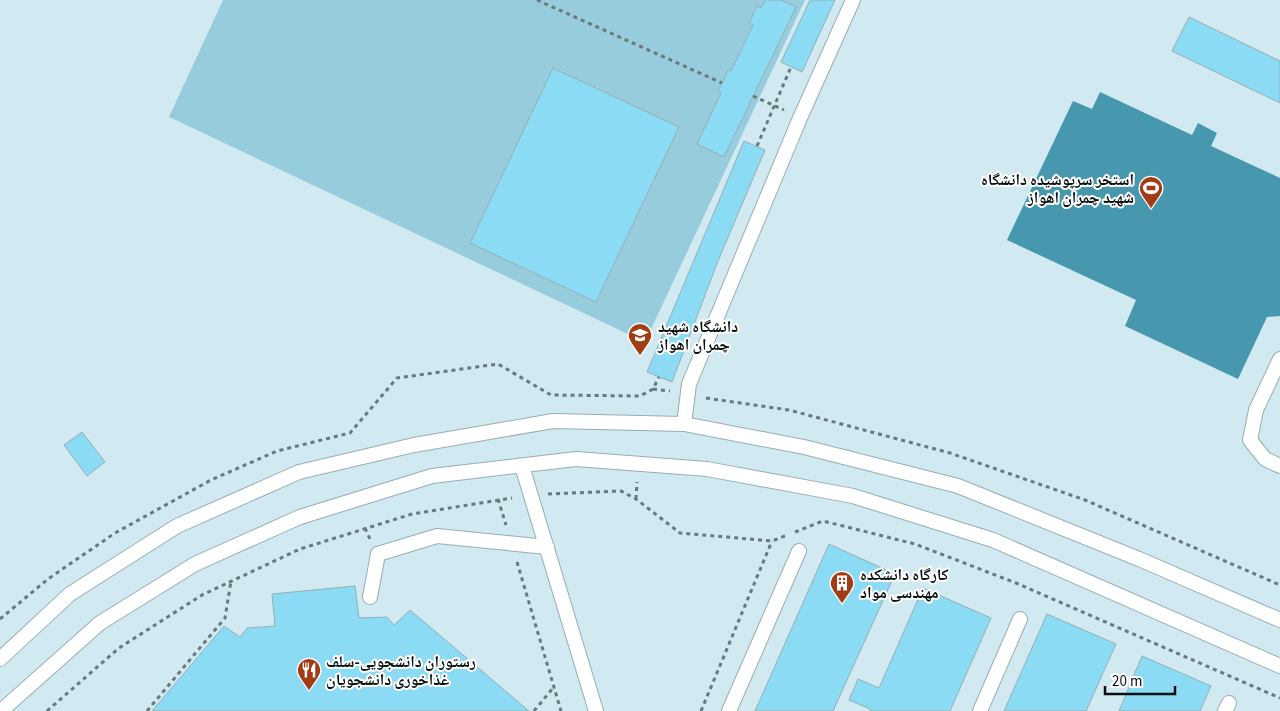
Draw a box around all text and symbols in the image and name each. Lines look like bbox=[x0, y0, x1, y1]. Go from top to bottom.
place label: استخر سرپوشیده دانشگاه شهید چمران اهواز bbox=[981, 169, 1134, 209]
sports icon: استخر سرپوشیده دانشگاه شهید چمران اهواز bbox=[1138, 175, 1164, 209]
place label: دانشگاه شهید چمران اهواز bbox=[657, 316, 738, 356]
school or university icon: دانشگاه شهید چمران اهواز bbox=[627, 322, 653, 356]
place label: کارگاه دانشکده مهندسی مواد bbox=[860, 564, 949, 604]
building icon: کارگاه دانشکده مهندسی مواد bbox=[829, 570, 855, 604]
place label: رستوران دانشجویی-سلف غذاخوری دانشجویان bbox=[326, 651, 476, 691]
restaurant icon: رستوران دانشجویی-سلف غذاخوری دانشجویان bbox=[296, 657, 322, 691]
scale bar bbox=[1105, 664, 1175, 696]
text: 20 m bbox=[1112, 671, 1142, 692]

